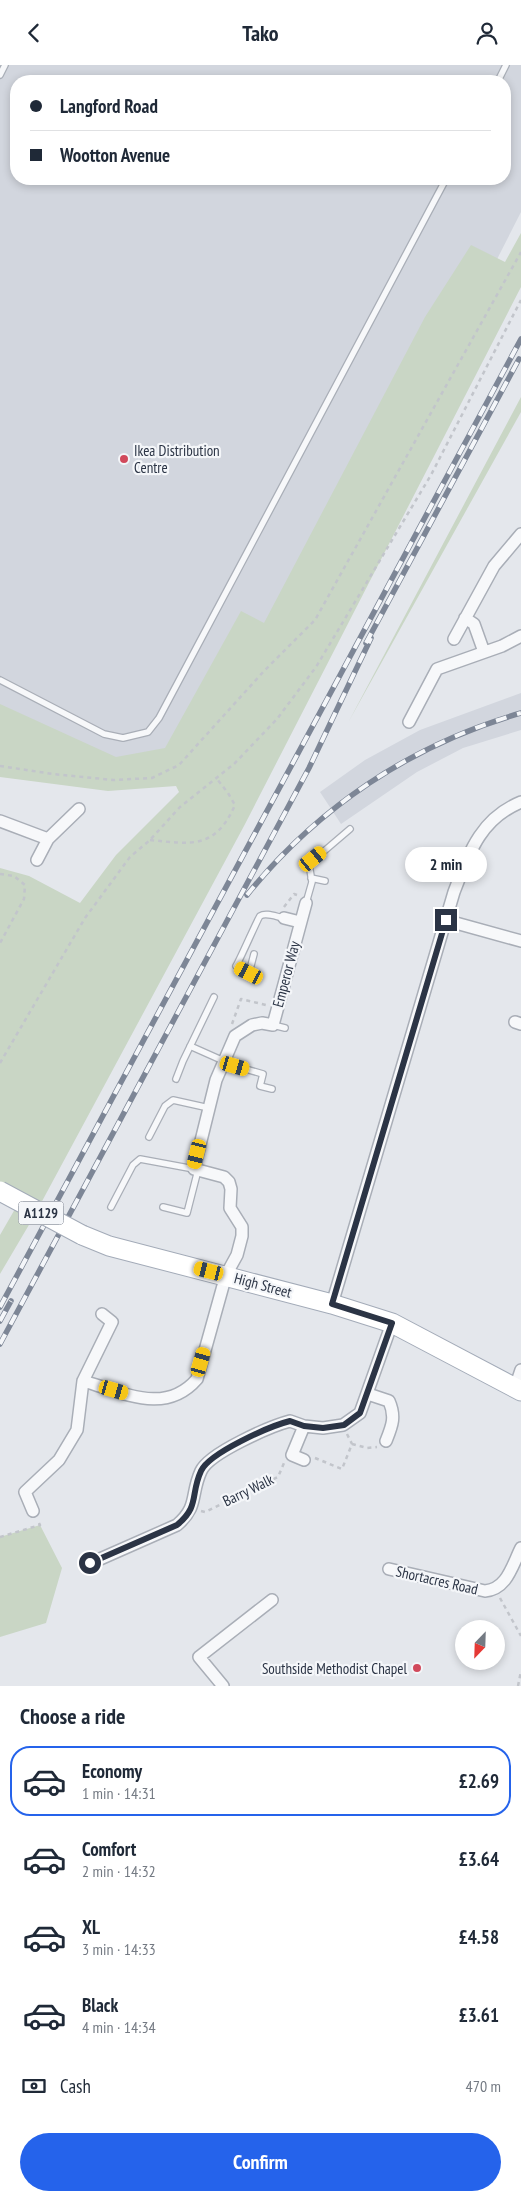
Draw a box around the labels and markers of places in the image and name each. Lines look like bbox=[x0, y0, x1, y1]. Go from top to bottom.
place label: Ikea Distribution Centre bbox=[134, 441, 220, 477]
marker: Ikea Distribution Centre bbox=[118, 453, 130, 465]
place label: Southside Methodist Chapel bbox=[262, 1659, 407, 1678]
marker: Southside Methodist Chapel bbox=[411, 1662, 423, 1674]

